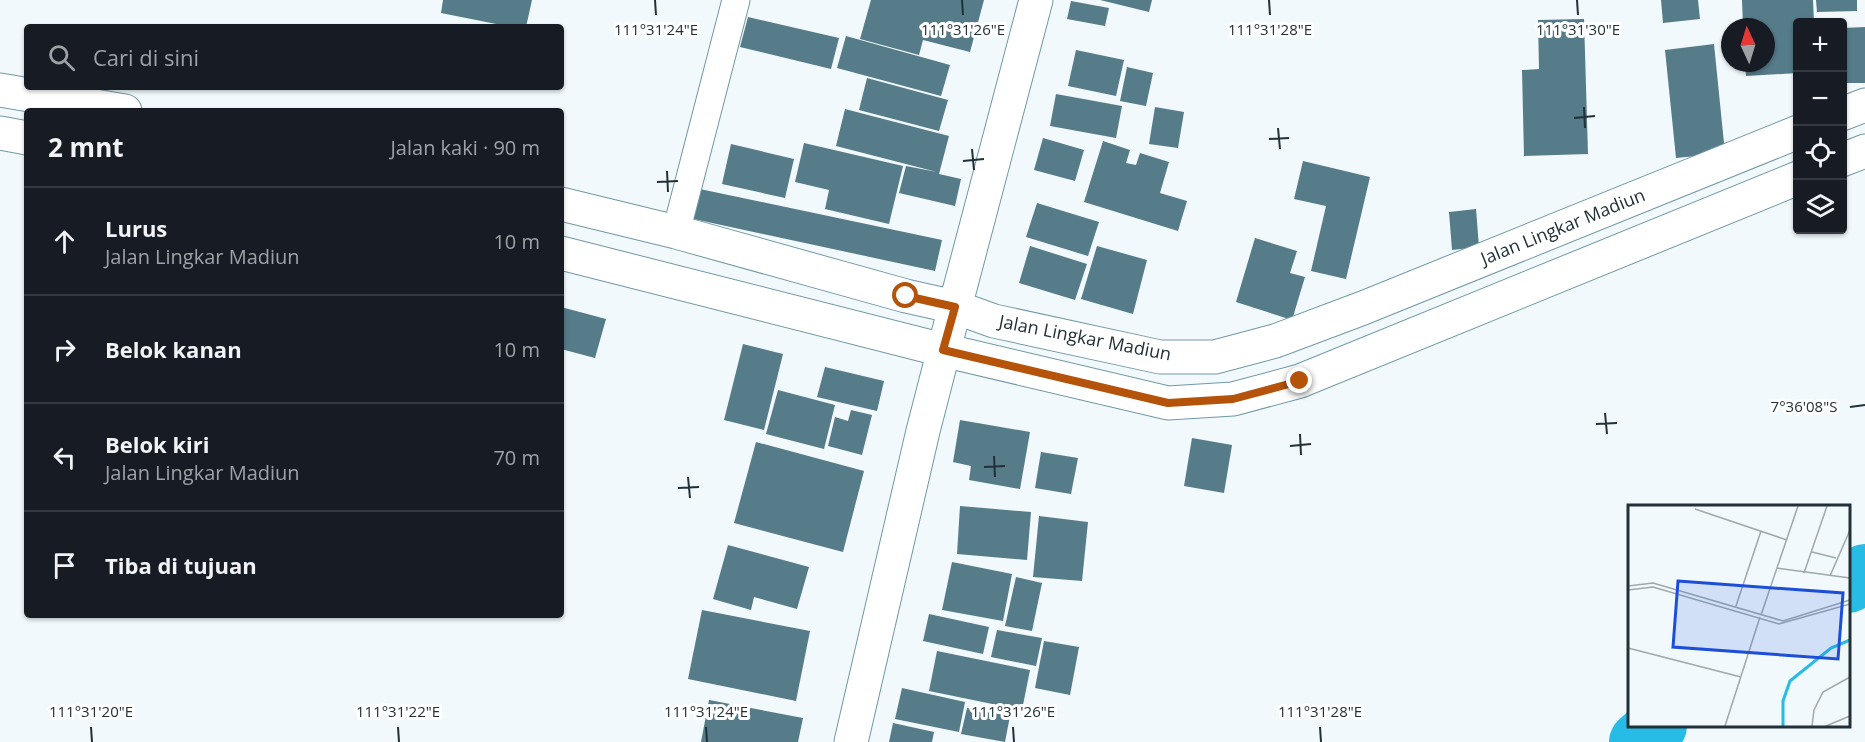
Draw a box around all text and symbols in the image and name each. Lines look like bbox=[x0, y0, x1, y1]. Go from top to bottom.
north arrow bbox=[1721, 18, 1775, 72]
map controls bbox=[1793, 18, 1847, 234]
button: + bbox=[1793, 18, 1847, 72]
text: 111°31'24"E bbox=[614, 19, 698, 39]
text: 111°31'26"E bbox=[921, 19, 1005, 39]
text: 111°31'28"E bbox=[1228, 19, 1312, 39]
text: 111°31'30"E bbox=[1536, 19, 1620, 39]
search box bbox=[24, 24, 564, 90]
icon: search bbox=[45, 41, 78, 74]
text: Cari di sini bbox=[93, 42, 199, 72]
button: − bbox=[1793, 72, 1847, 126]
button: locate bbox=[1793, 126, 1847, 180]
text: 2 mnt bbox=[48, 129, 124, 165]
text: Jalan kaki · 90 m bbox=[390, 134, 540, 161]
button: layers bbox=[1793, 180, 1847, 234]
street label: Jalan Lingkar Madiun bbox=[1475, 182, 1648, 271]
text: Lurus bbox=[105, 213, 167, 243]
icon: ahead bbox=[48, 225, 81, 258]
text: 10 m bbox=[493, 228, 540, 255]
text: Jalan Lingkar Madiun bbox=[105, 243, 300, 270]
route start bbox=[892, 282, 918, 308]
street label: Jalan Lingkar Madiun bbox=[995, 308, 1173, 366]
icon: right bbox=[48, 333, 81, 366]
text: Belok kanan bbox=[105, 334, 242, 364]
text: 10 m bbox=[493, 336, 540, 363]
route end bbox=[1286, 367, 1312, 393]
text: 7°36'08"S bbox=[1771, 396, 1837, 416]
text: Belok kiri bbox=[105, 429, 210, 459]
icon: left bbox=[48, 441, 81, 474]
text: 70 m bbox=[493, 444, 540, 471]
text: Jalan Lingkar Madiun bbox=[105, 459, 300, 486]
inset map bbox=[1628, 505, 1850, 727]
icon: arrive bbox=[48, 549, 81, 582]
text: Tiba di tujuan bbox=[105, 550, 257, 580]
text: 111°31'20"E bbox=[49, 701, 133, 721]
text: 111°31'22"E bbox=[356, 701, 440, 721]
text: 111°31'24"E bbox=[664, 701, 748, 721]
text: 111°31'26"E bbox=[971, 701, 1055, 721]
text: 111°31'28"E bbox=[1278, 701, 1362, 721]

